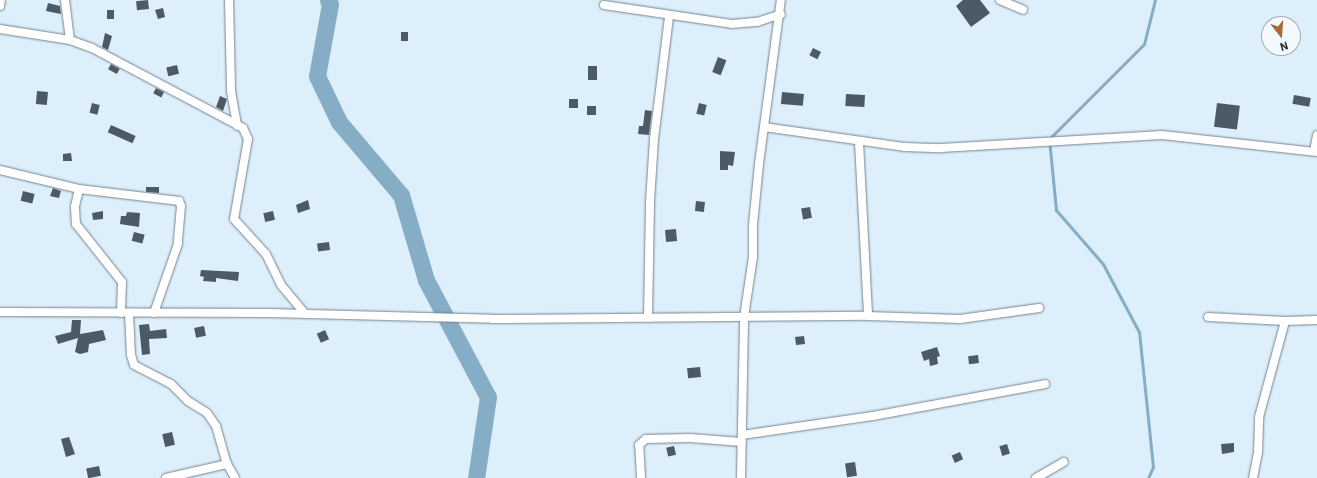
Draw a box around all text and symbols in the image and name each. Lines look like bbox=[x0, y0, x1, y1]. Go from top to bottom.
north arrow bbox=[1261, 16, 1301, 56]
text: N bbox=[1278, 39, 1290, 54]

